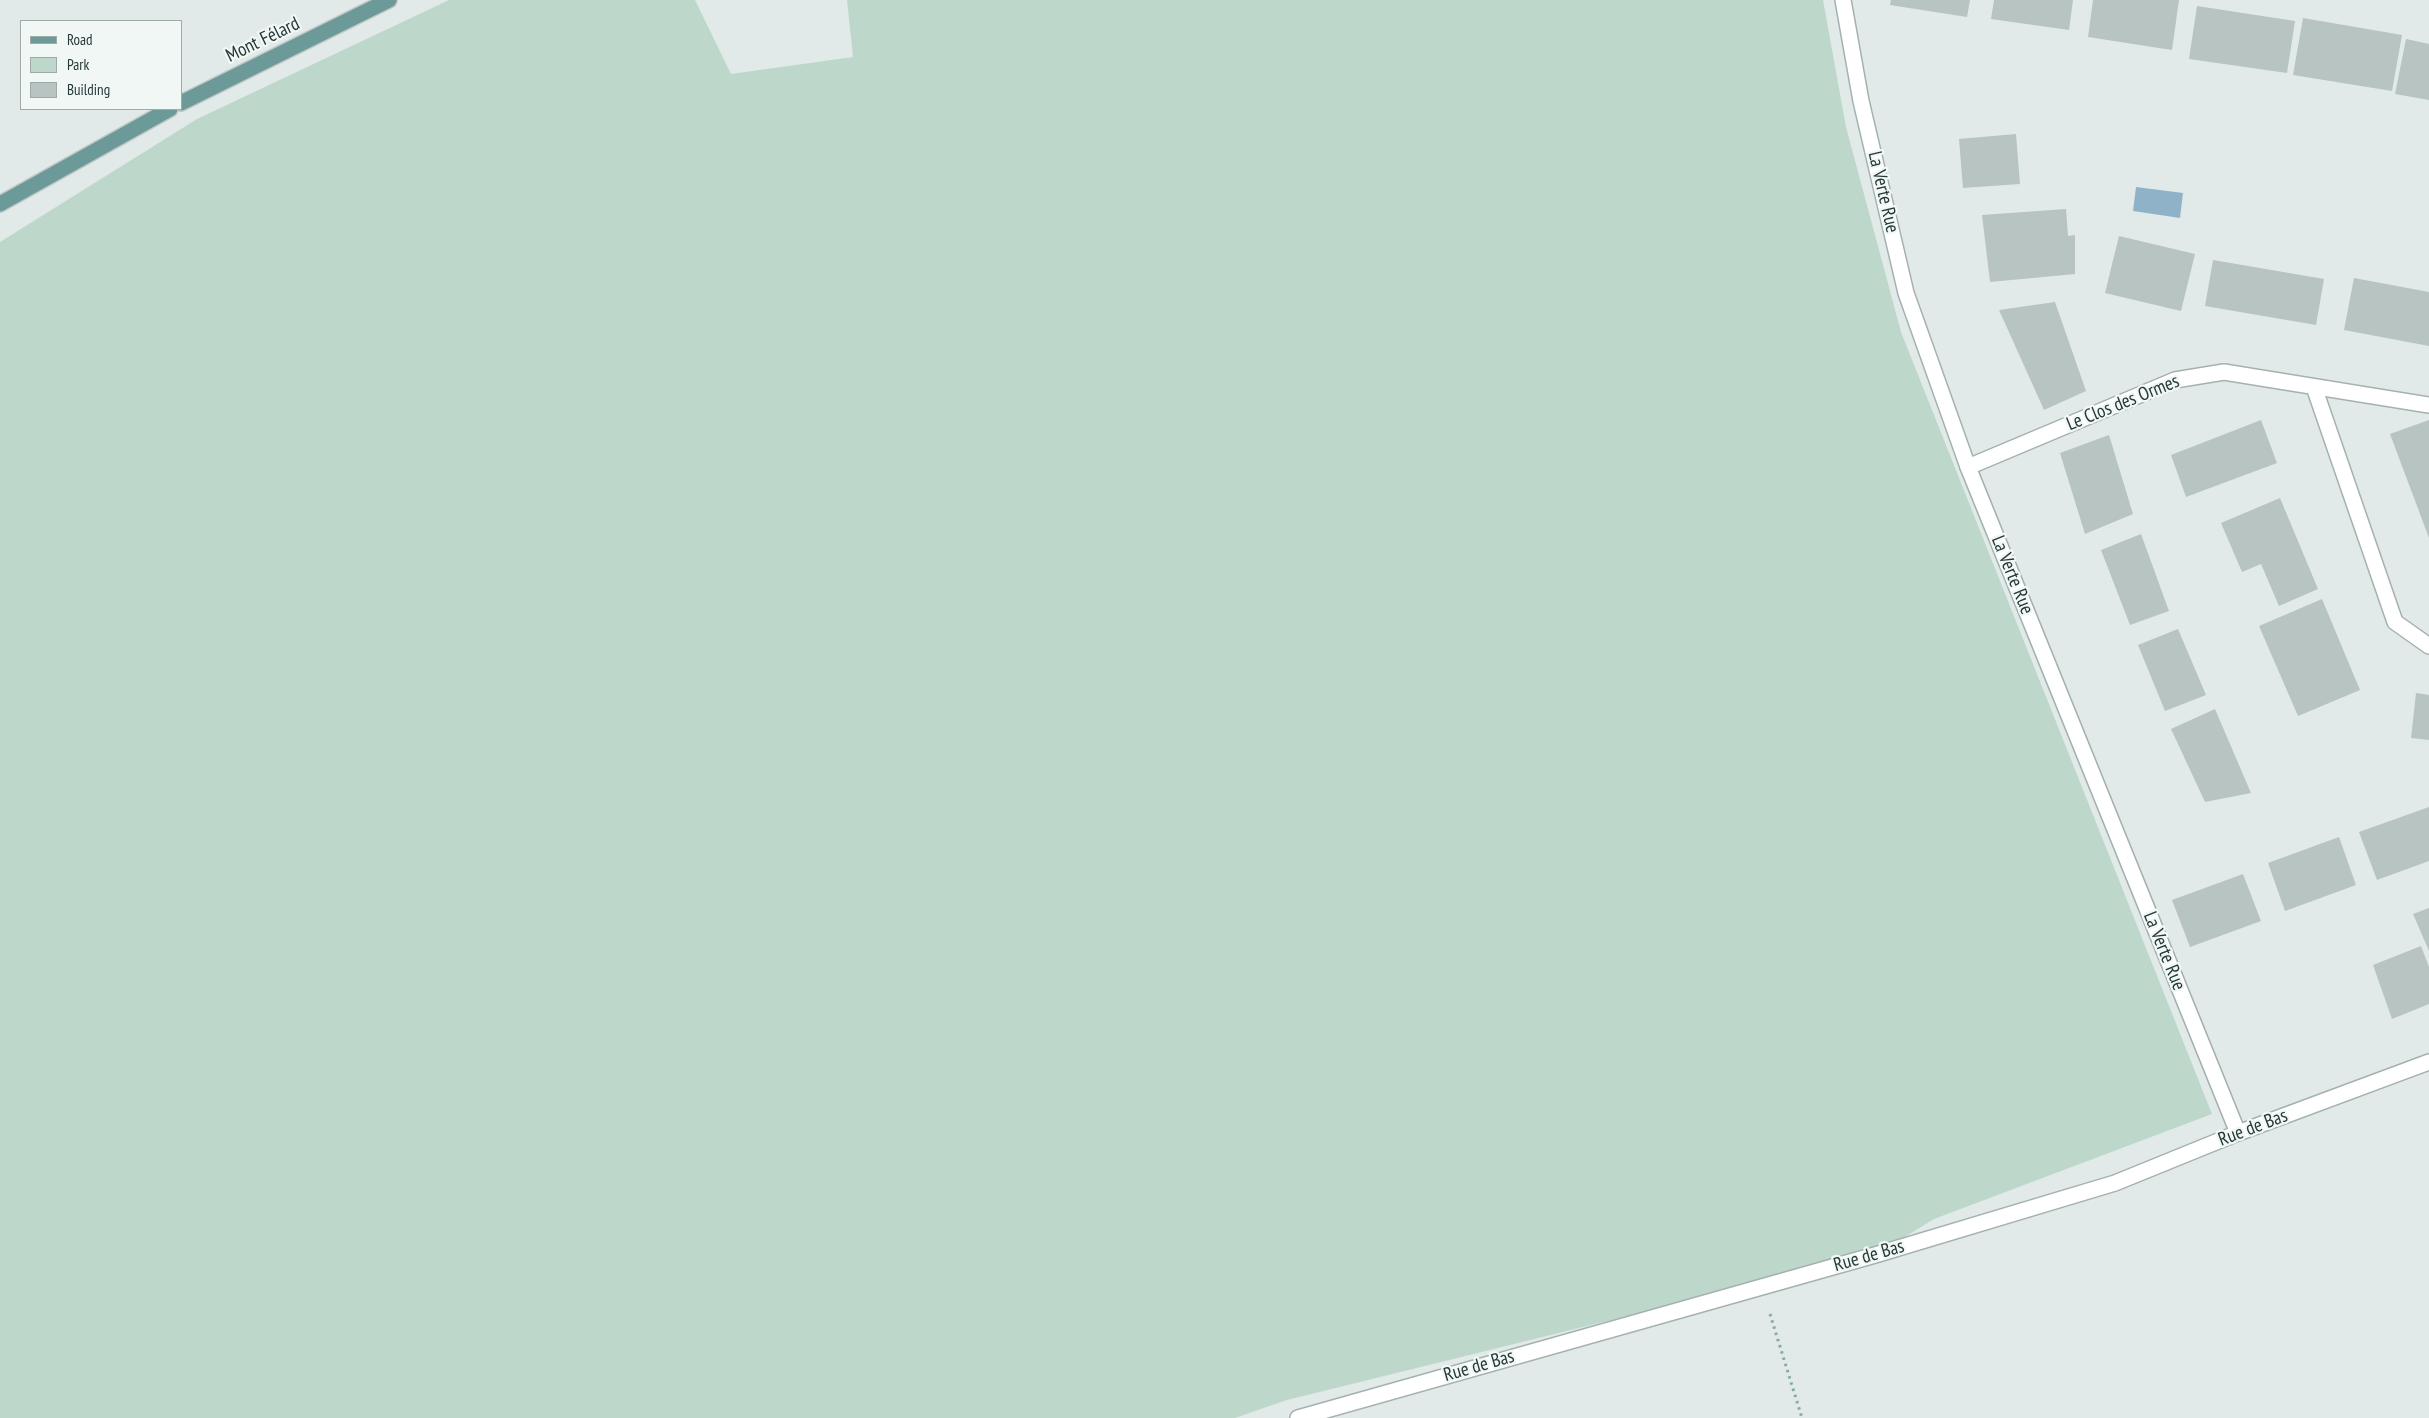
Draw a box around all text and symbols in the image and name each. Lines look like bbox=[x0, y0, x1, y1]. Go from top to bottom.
street label: Mont Félard bbox=[222, 12, 304, 68]
legend bbox=[20, 20, 182, 110]
text: Road bbox=[67, 30, 93, 49]
text: Park bbox=[67, 55, 89, 74]
text: Building bbox=[67, 80, 110, 99]
street label: La Verte Rue bbox=[1863, 149, 1903, 235]
street label: Le Clos des Ormes bbox=[2063, 370, 2183, 436]
street label: La Verte Rue bbox=[1986, 532, 2038, 618]
street label: La Verte Rue bbox=[2138, 908, 2190, 994]
street label: Rue de Bas bbox=[2215, 1104, 2291, 1152]
street label: Rue de Bas bbox=[1831, 1235, 1907, 1277]
street label: Rue de Bas bbox=[1441, 1345, 1517, 1387]

